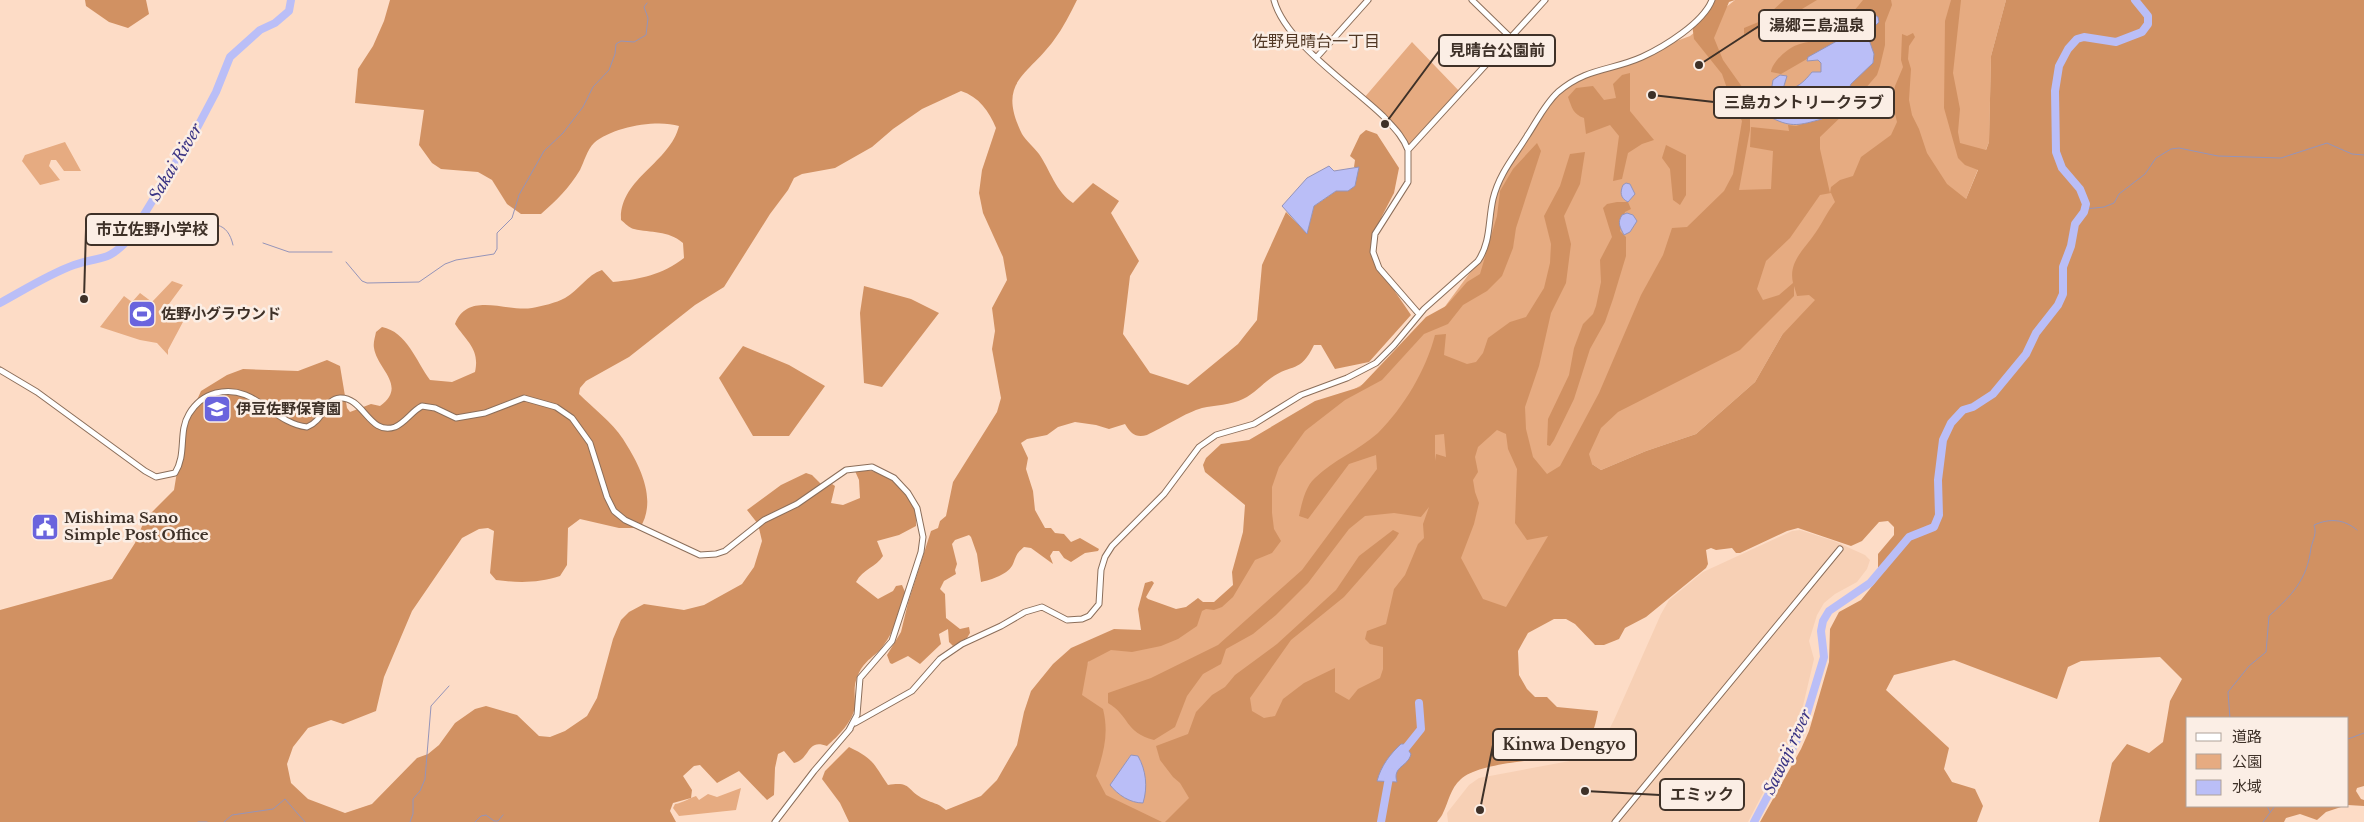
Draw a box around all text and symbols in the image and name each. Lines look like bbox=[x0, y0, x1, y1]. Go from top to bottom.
callout: 湯郷三島温泉 bbox=[1759, 10, 1875, 41]
text: 湯郷三島温泉 bbox=[1769, 15, 1865, 35]
district label: 佐野見晴台一丁目 bbox=[1252, 31, 1380, 51]
callout: 見晴台公園前 bbox=[1439, 35, 1555, 66]
text: 見晴台公園前 bbox=[1449, 40, 1545, 60]
callout: 三島カントリークラブ bbox=[1714, 87, 1894, 118]
text: 三島カントリークラブ bbox=[1724, 92, 1884, 112]
water label: Sakai River bbox=[144, 119, 206, 204]
callout: 市立佐野小学校 bbox=[86, 214, 218, 245]
text: 市立佐野小学校 bbox=[96, 219, 208, 239]
sports icon: 佐野小グラウンド bbox=[127, 299, 157, 329]
place label: 佐野小グラウンド bbox=[161, 304, 281, 323]
school or university icon: 伊豆佐野保育園 bbox=[202, 394, 232, 424]
place label: 伊豆佐野保育園 bbox=[236, 399, 341, 418]
place label: Mishima Sano Simple Post Office bbox=[64, 508, 209, 544]
public building icon: Mishima Sano Simple Post Office bbox=[30, 512, 60, 542]
water label: Sawaji river bbox=[1759, 706, 1816, 798]
legend bbox=[2186, 717, 2349, 807]
text: 道路 bbox=[2232, 727, 2262, 746]
callout: Kinwa Dengyo bbox=[1493, 729, 1636, 760]
text: Kinwa Dengyo bbox=[1502, 734, 1626, 754]
text: 公園 bbox=[2232, 752, 2262, 771]
text: 水域 bbox=[2232, 777, 2262, 796]
callout: エミック bbox=[1660, 779, 1744, 810]
text: エミック bbox=[1670, 784, 1734, 804]

